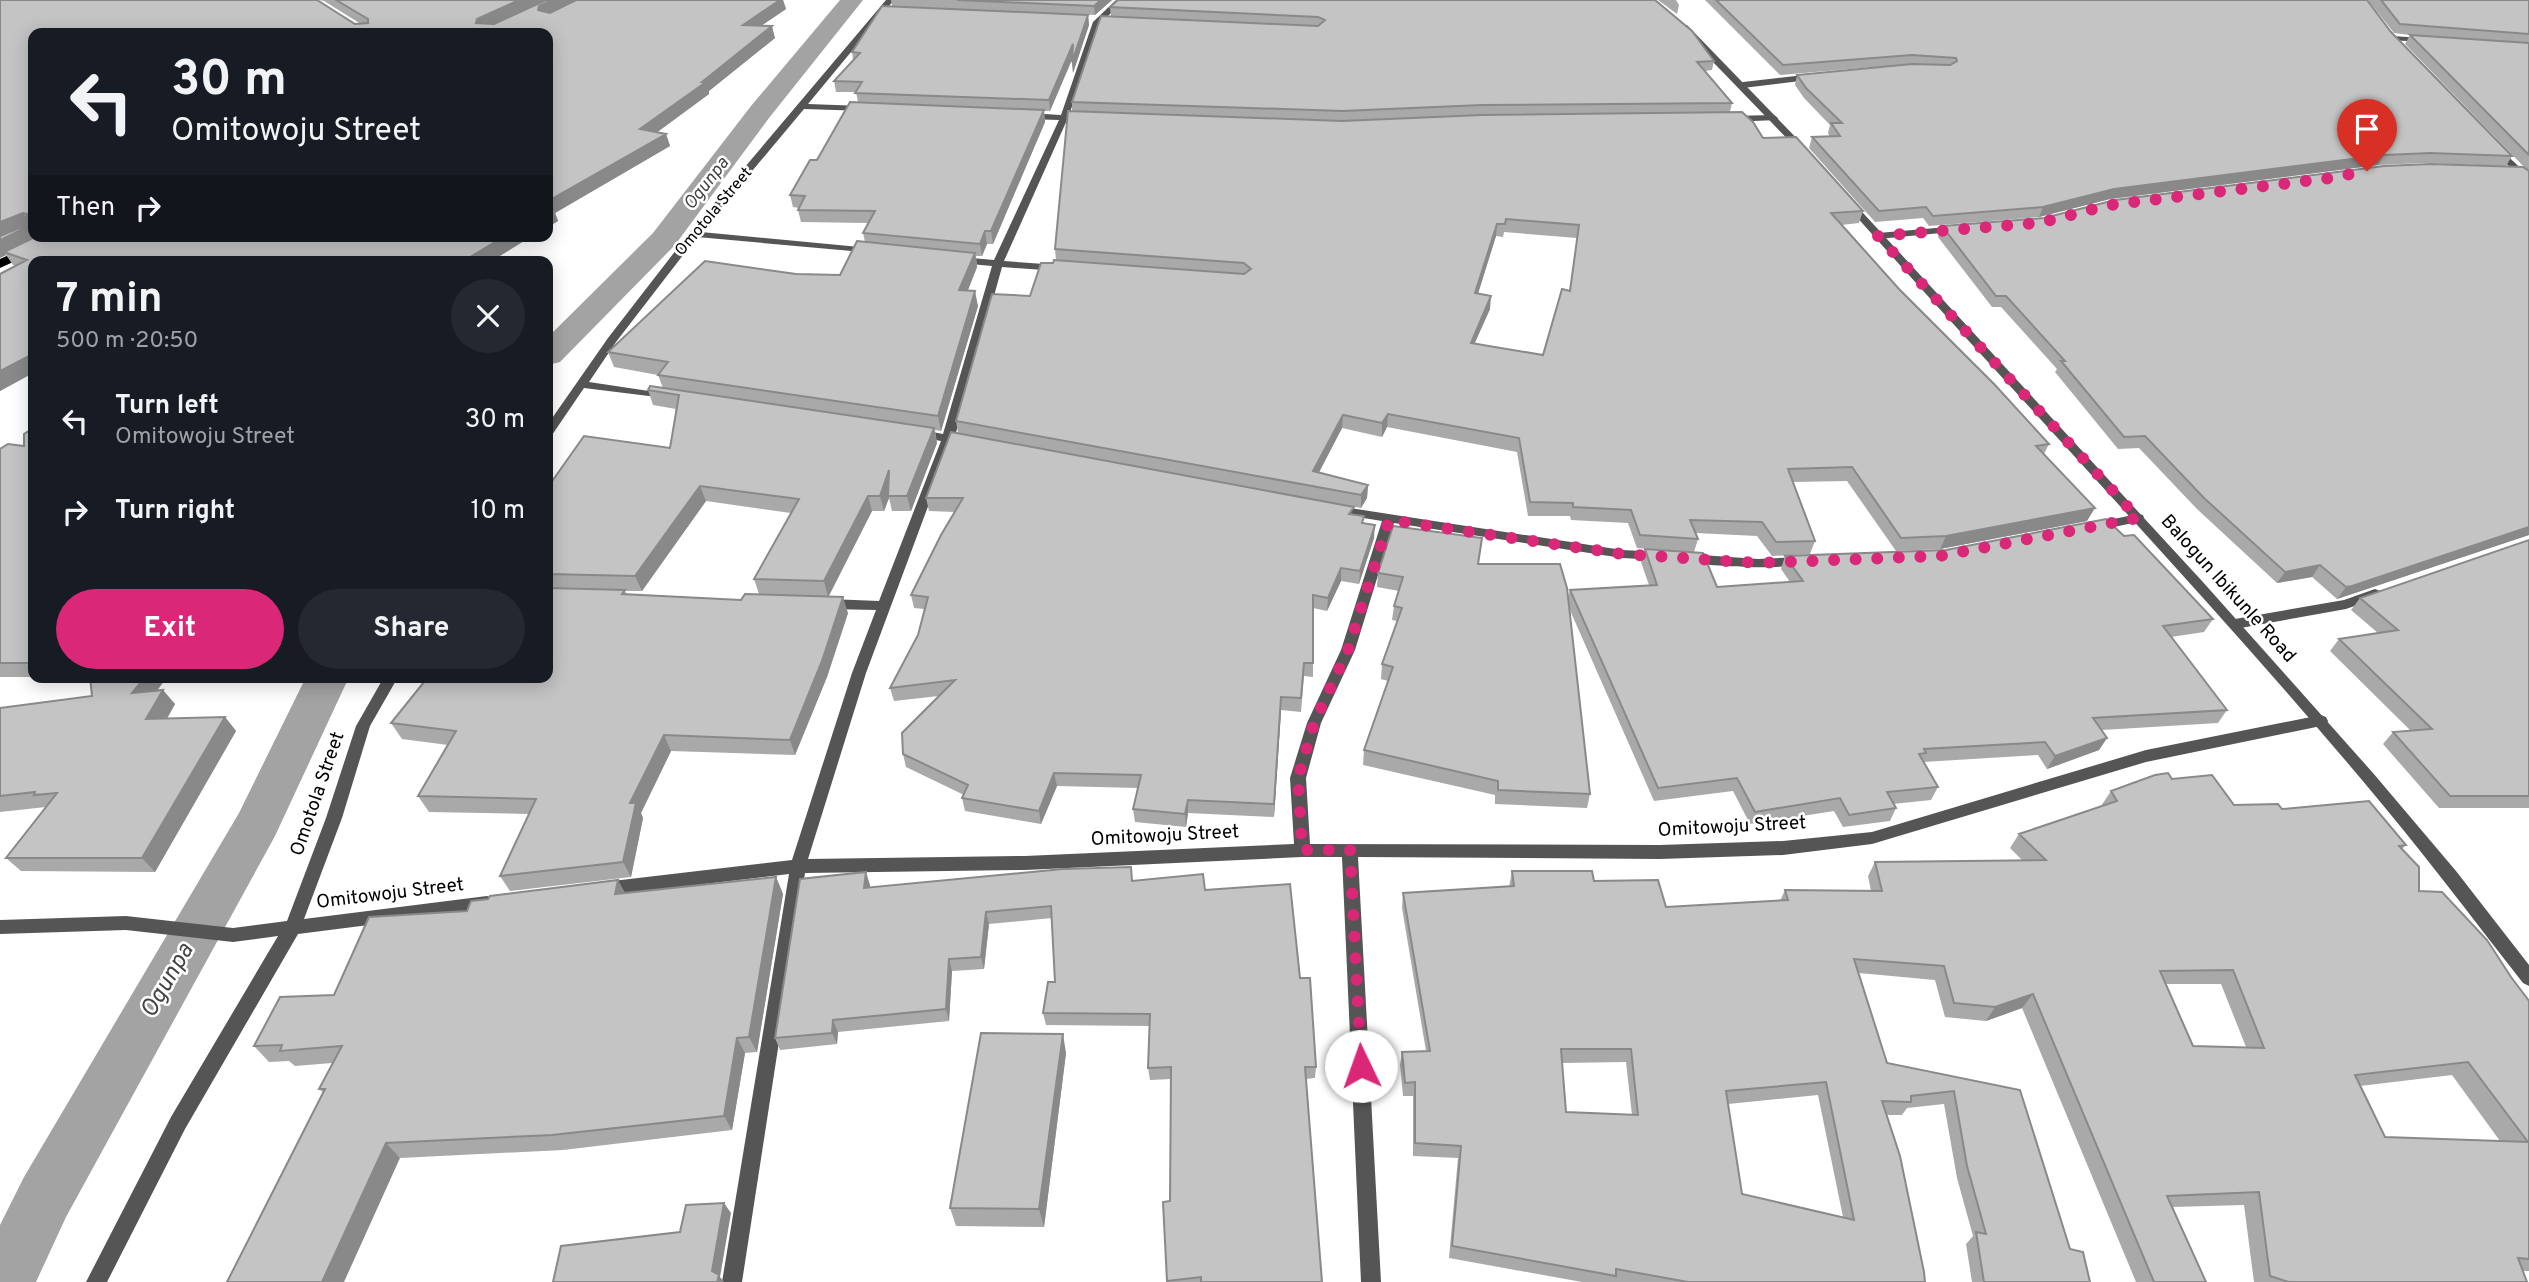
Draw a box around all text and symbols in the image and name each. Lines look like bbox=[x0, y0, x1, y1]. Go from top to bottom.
text: 30 m bbox=[171, 51, 287, 113]
icon: left bbox=[56, 56, 147, 147]
pin bbox=[2337, 99, 2397, 171]
icon: arrive bbox=[2348, 110, 2386, 148]
text: Omitowoju Street bbox=[171, 112, 421, 152]
water label: Ogunpa bbox=[679, 152, 735, 215]
street label: Omotola Street bbox=[671, 164, 757, 260]
icon: right bbox=[129, 189, 167, 227]
text: Then bbox=[56, 192, 115, 225]
text: 7 min bbox=[56, 274, 163, 327]
button: close bbox=[451, 279, 525, 353]
text: 500 m · 20:50 bbox=[56, 327, 198, 356]
text: Turn left bbox=[115, 390, 219, 423]
icon: left bbox=[56, 402, 94, 440]
text: 30 m bbox=[465, 404, 525, 437]
text: Omitowoju Street bbox=[115, 423, 295, 452]
icon: right bbox=[56, 493, 94, 531]
text: Turn right bbox=[115, 495, 235, 528]
text: 10 m bbox=[470, 495, 525, 528]
street label: Balogun Ibikunle Road bbox=[2155, 510, 2301, 668]
button: Exit bbox=[56, 589, 284, 669]
button: Share bbox=[298, 589, 525, 669]
street label: Omotola Street bbox=[285, 729, 351, 859]
street label: Omitowoju Street bbox=[1657, 811, 1807, 843]
street label: Omitowoju Street bbox=[1090, 820, 1240, 852]
street label: Omitowoju Street bbox=[315, 873, 465, 915]
water label: Ogunpa bbox=[135, 938, 202, 1024]
position arrow bbox=[1324, 1029, 1398, 1103]

